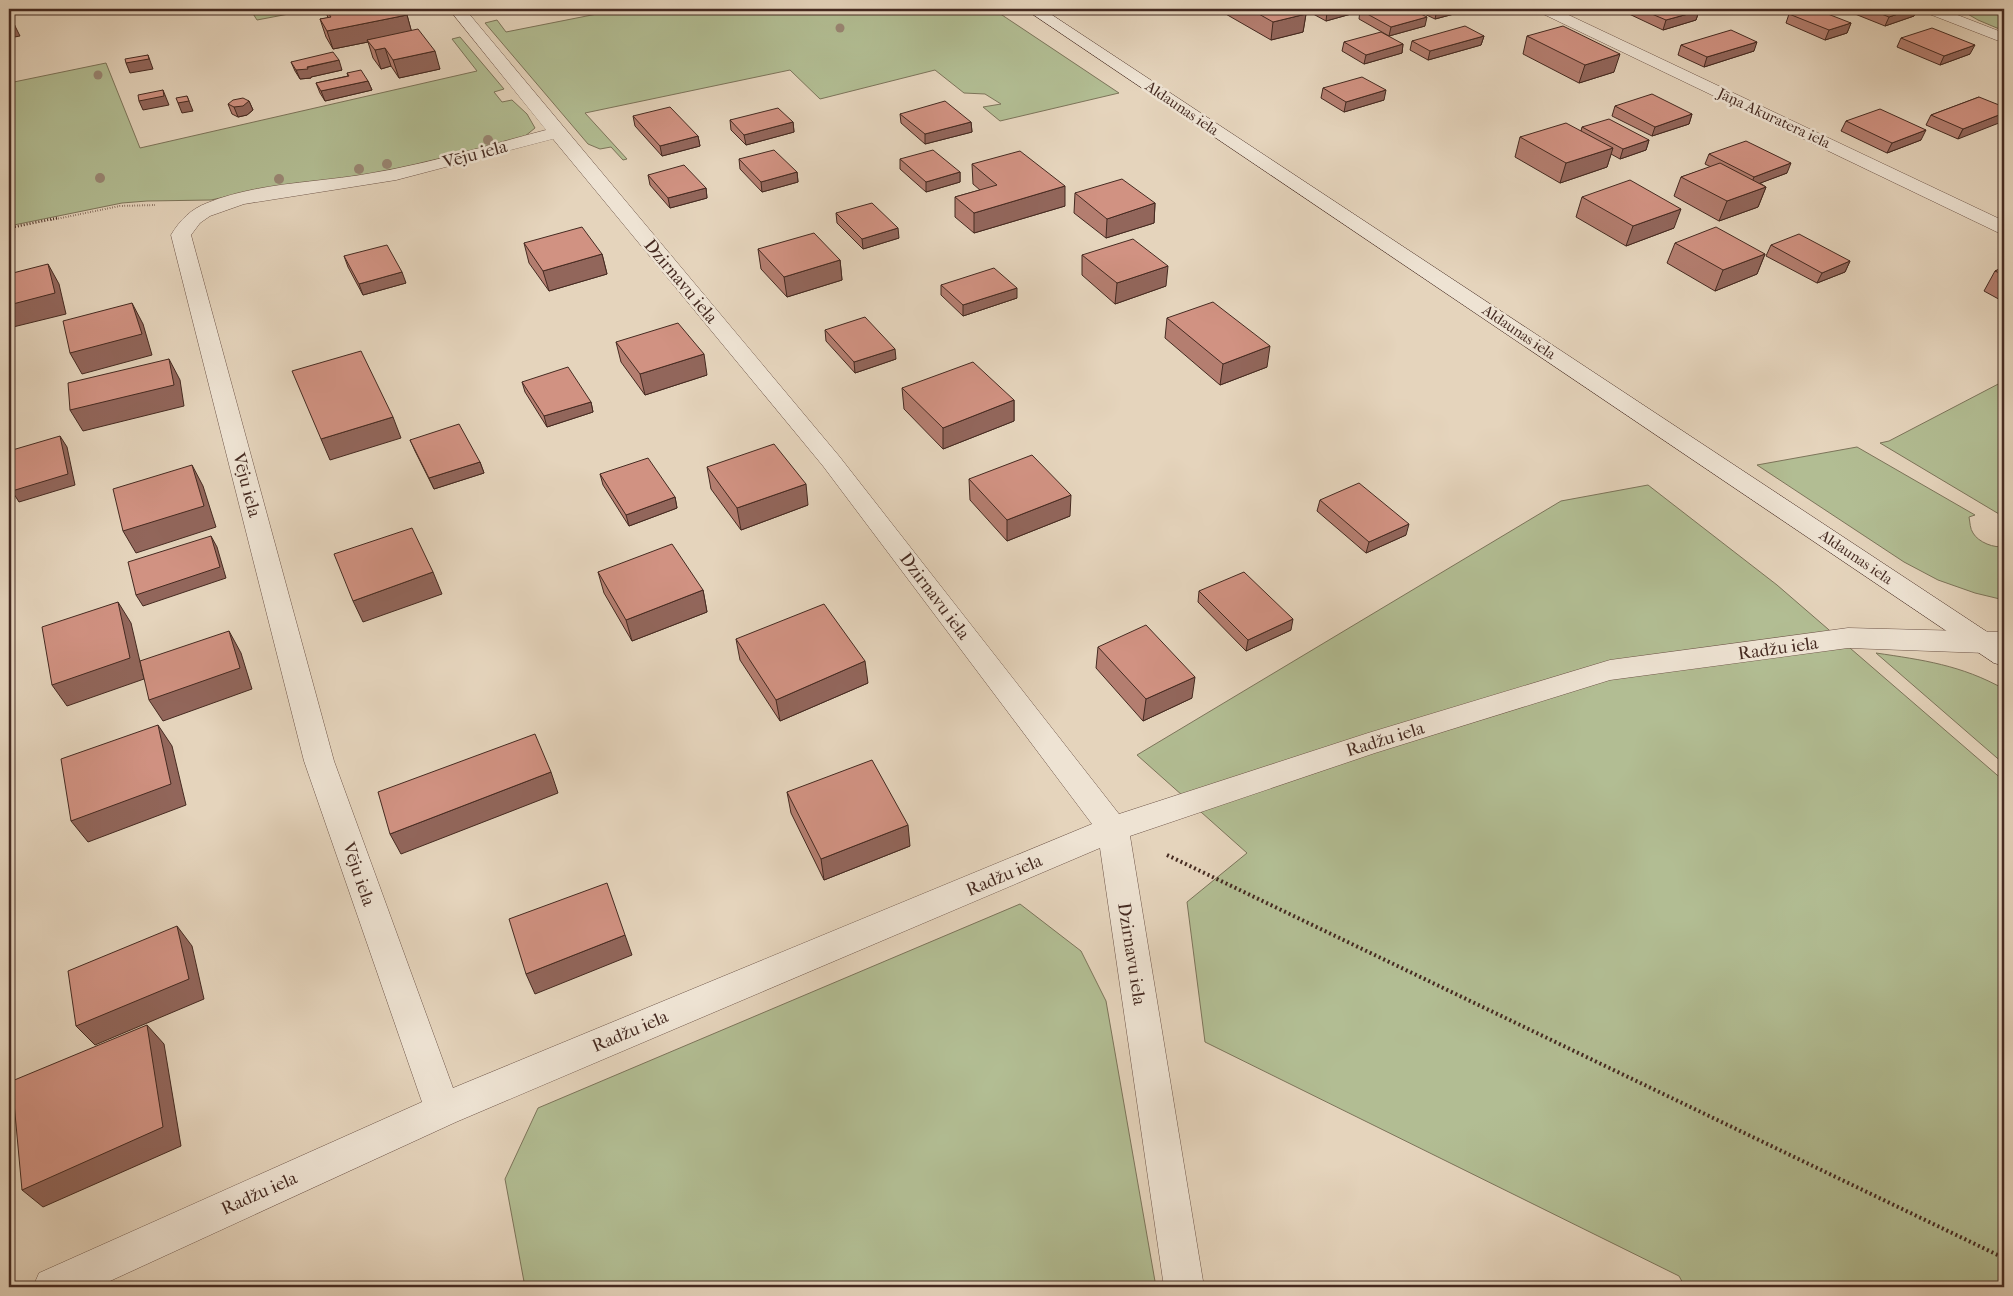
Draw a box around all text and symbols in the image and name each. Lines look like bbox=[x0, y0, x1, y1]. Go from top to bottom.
street label: Aldaunas iela bbox=[1141, 76, 1223, 140]
street label: Jāņa Akuratera iela bbox=[1714, 84, 1834, 152]
street label: Vēju iela bbox=[440, 136, 510, 173]
street label: Dzirnavu iela bbox=[639, 235, 722, 328]
street label: Aldaunas iela bbox=[1478, 300, 1560, 364]
street label: Vēju iela bbox=[228, 450, 265, 520]
street label: Aldaunas iela bbox=[1815, 525, 1897, 589]
street label: Dzirnavu iela bbox=[895, 549, 975, 644]
street label: Radžu iela bbox=[1737, 632, 1820, 665]
street label: Radžu iela bbox=[1343, 717, 1427, 761]
street label: Vēju iela bbox=[338, 839, 379, 909]
street label: Radžu iela bbox=[963, 850, 1046, 901]
street label: Dzirnavu iela bbox=[1113, 901, 1150, 1008]
street label: Radžu iela bbox=[589, 1006, 672, 1057]
street label: Radžu iela bbox=[218, 1167, 301, 1219]

